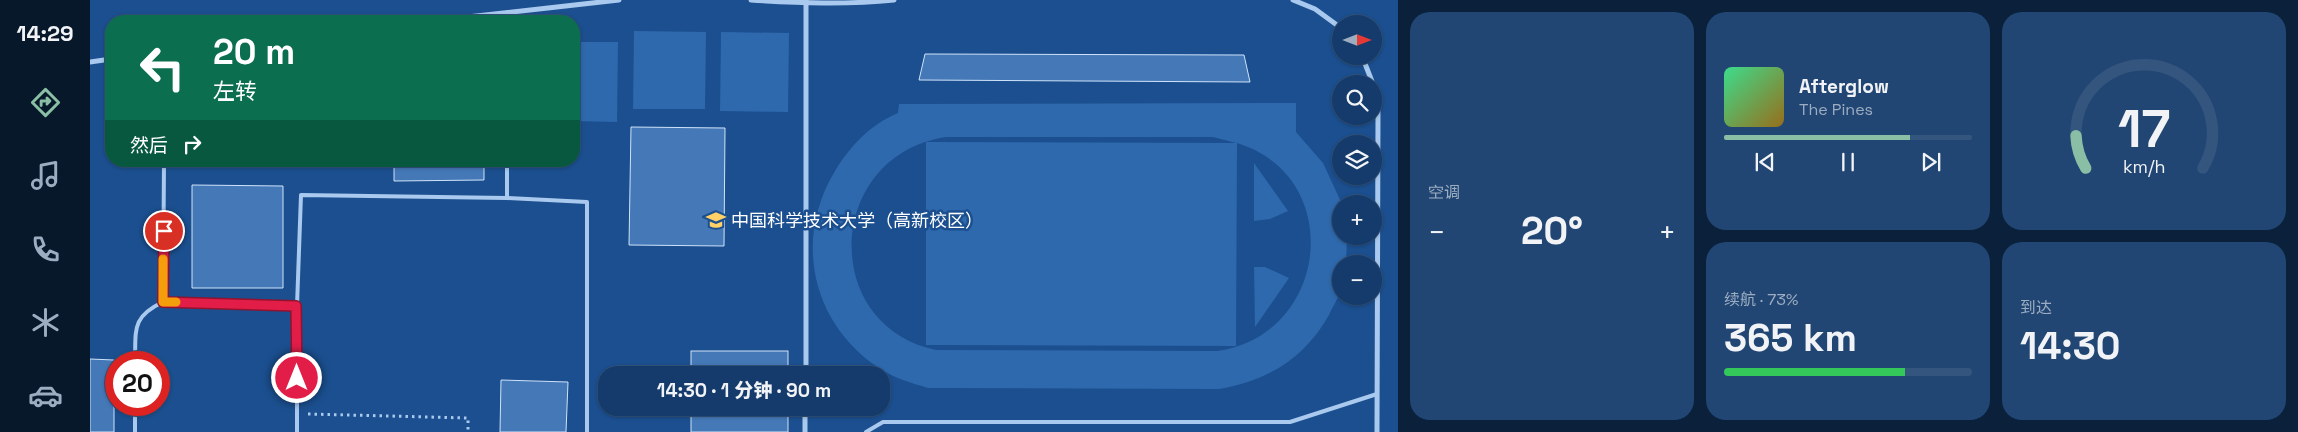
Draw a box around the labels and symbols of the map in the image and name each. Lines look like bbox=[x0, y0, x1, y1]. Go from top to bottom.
north arrow bbox=[1332, 15, 1382, 65]
school or university icon: 中国科学技术大学（高新校区） bbox=[705, 209, 727, 231]
place label: 中国科学技术大学（高新校区） bbox=[731, 209, 983, 232]
pin bbox=[143, 210, 185, 252]
speed limit sign: 20 bbox=[105, 351, 170, 416]
position arrow bbox=[270, 351, 322, 403]

